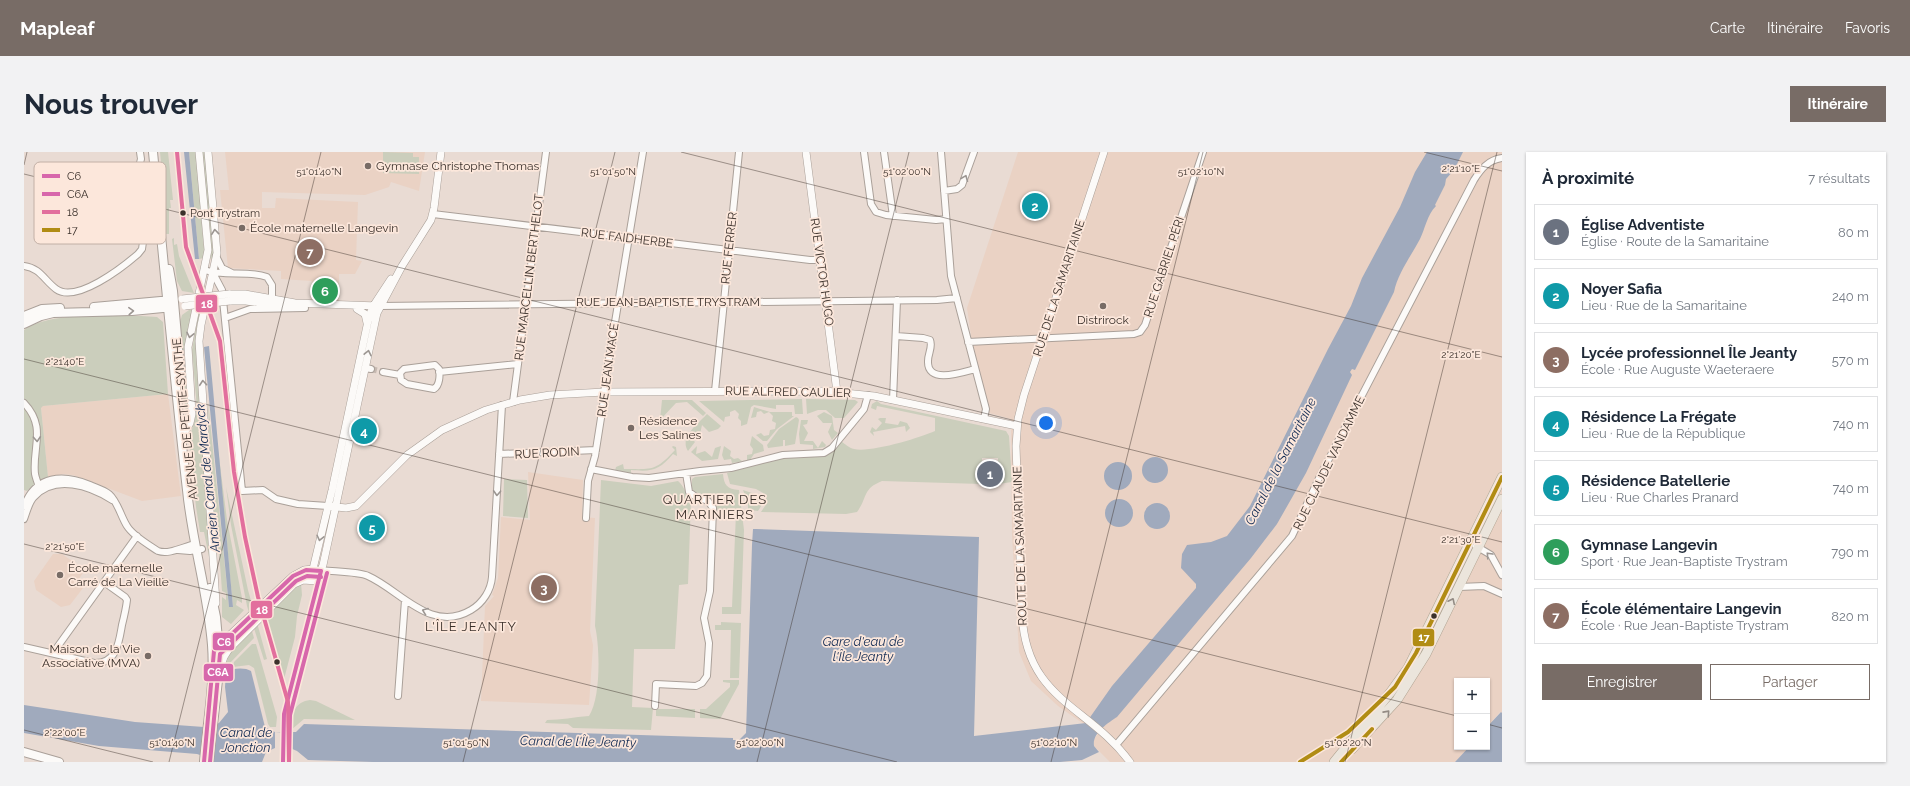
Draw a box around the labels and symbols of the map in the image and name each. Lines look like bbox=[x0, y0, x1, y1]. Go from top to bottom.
place label: Gymnase Christophe Thomas bbox=[376, 159, 540, 173]
marker: Gymnase Christophe Thomas bbox=[363, 161, 373, 171]
legend bbox=[34, 162, 166, 244]
text: 2°21'10"E bbox=[1442, 163, 1480, 174]
text: 51°01'40"N bbox=[296, 166, 342, 177]
text: 51°01'50"N bbox=[590, 166, 636, 177]
text: 51°02'00"N bbox=[883, 166, 931, 177]
text: 51°02'10"N bbox=[1178, 166, 1224, 177]
text: C6 bbox=[67, 170, 82, 183]
one-way arrow bbox=[961, 174, 969, 181]
text: C6A bbox=[67, 188, 89, 201]
pin: 2 bbox=[1022, 191, 1048, 221]
street label: RUE MARCELLIN BERTHELOT bbox=[512, 192, 546, 361]
text: 18 bbox=[67, 206, 78, 219]
place label: Pont Trystram bbox=[190, 207, 260, 220]
marker: Pont Trystram bbox=[178, 208, 188, 218]
street label: RUE FERRER bbox=[718, 211, 740, 285]
street label: RUE GABRIEL PÉRI bbox=[1141, 215, 1187, 319]
street label: RUE VICTOR HUGO bbox=[808, 217, 836, 327]
street label: RUE DE LA SAMARITAINE bbox=[1030, 218, 1088, 358]
place label: École maternelle Langevin bbox=[250, 221, 398, 235]
marker: École maternelle Langevin bbox=[237, 223, 247, 233]
text: 17 bbox=[67, 224, 78, 237]
street label: RUE FAIDHERBE bbox=[580, 225, 674, 251]
one-way arrow bbox=[211, 229, 220, 235]
pin: 7 bbox=[297, 237, 323, 267]
pin: 6 bbox=[312, 276, 338, 306]
line badge: 18 bbox=[195, 294, 218, 313]
street label: RUE JEAN-BAPTISTE TRYSTRAM bbox=[576, 295, 760, 309]
text: 18 bbox=[201, 298, 213, 311]
marker: Distrirock bbox=[1098, 301, 1108, 311]
one-way arrow bbox=[128, 307, 134, 315]
place label: Distrirock bbox=[1077, 313, 1130, 327]
street label: RUE JEAN MACÉ bbox=[595, 322, 621, 418]
one-way arrow bbox=[187, 332, 195, 338]
street label: AVENUE DE PETITE-SYNTHE bbox=[170, 337, 200, 501]
text: 2°21'20"E bbox=[1441, 349, 1481, 360]
one-way arrow bbox=[364, 350, 372, 356]
text: 2°21'40"E bbox=[46, 356, 84, 367]
one-way arrow bbox=[199, 380, 208, 386]
street label: RUE ALFRED CAULIER bbox=[725, 384, 851, 400]
street label: RUE CLAUDE VANDAMME bbox=[1290, 394, 1368, 532]
water label: Canal de la Samaritaine bbox=[1242, 395, 1319, 527]
water label: Ancien Canal de Mardyck bbox=[192, 403, 223, 554]
your location bbox=[1036, 413, 1056, 433]
place label: Résidence Les Salines bbox=[639, 414, 702, 442]
pin: 4 bbox=[351, 416, 377, 446]
marker: Résidence Les Salines bbox=[626, 423, 636, 433]
one-way arrow bbox=[33, 436, 41, 442]
street label: RUE RODIN bbox=[514, 444, 580, 462]
pin: 1 bbox=[977, 459, 1003, 489]
street label: ROUTE DE LA SAMARITAINE bbox=[1010, 466, 1030, 626]
one-way arrow bbox=[493, 490, 501, 496]
district label: QUARTIER DES MARINIERS bbox=[663, 492, 767, 522]
pin: 5 bbox=[359, 513, 385, 543]
one-way arrow bbox=[317, 534, 325, 541]
text: 2°21'30"E bbox=[1441, 534, 1481, 545]
text: 2°21'50"E bbox=[45, 541, 85, 552]
one-way arrow bbox=[1487, 552, 1494, 560]
place label: École maternelle Carré de La Vieille bbox=[68, 561, 169, 589]
marker: École maternelle Carré de La Vieille bbox=[55, 570, 65, 580]
pin: 3 bbox=[531, 573, 557, 603]
one-way arrow bbox=[1447, 598, 1455, 605]
line badge: 18 bbox=[250, 600, 273, 619]
text: 18 bbox=[256, 604, 268, 617]
one-way arrow bbox=[422, 608, 429, 616]
unlabelled marker bbox=[1429, 611, 1439, 621]
district label: L'ÎLE JEANTY bbox=[425, 619, 517, 634]
line badge: 17 bbox=[1412, 628, 1435, 647]
text: 17 bbox=[1418, 631, 1431, 644]
line badge: C6 bbox=[212, 632, 235, 651]
water label: Gare d'eau de l'Île Jeanty bbox=[822, 634, 904, 664]
text: C6 bbox=[217, 636, 231, 649]
place label: Maison de la Vie Associative (MVA) bbox=[42, 642, 140, 670]
marker: Maison de la Vie Associative (MVA) bbox=[143, 651, 153, 661]
unlabelled marker bbox=[272, 657, 282, 667]
line badge: C6A bbox=[203, 663, 234, 682]
text: C6A bbox=[207, 666, 229, 679]
one-way arrow bbox=[1382, 710, 1389, 718]
water label: Canal de Jonction bbox=[220, 725, 272, 755]
text: 2°22'00"E bbox=[44, 727, 86, 738]
water label: Canal de l'Île Jeanty bbox=[520, 733, 637, 750]
text: 51°01'40"N bbox=[149, 737, 195, 748]
text: 51°01'50"N bbox=[443, 737, 489, 748]
text: 51°02'00"N bbox=[736, 737, 784, 748]
text: 51°02'10"N bbox=[1031, 737, 1077, 748]
text: 51°02'20"N bbox=[1324, 737, 1372, 748]

